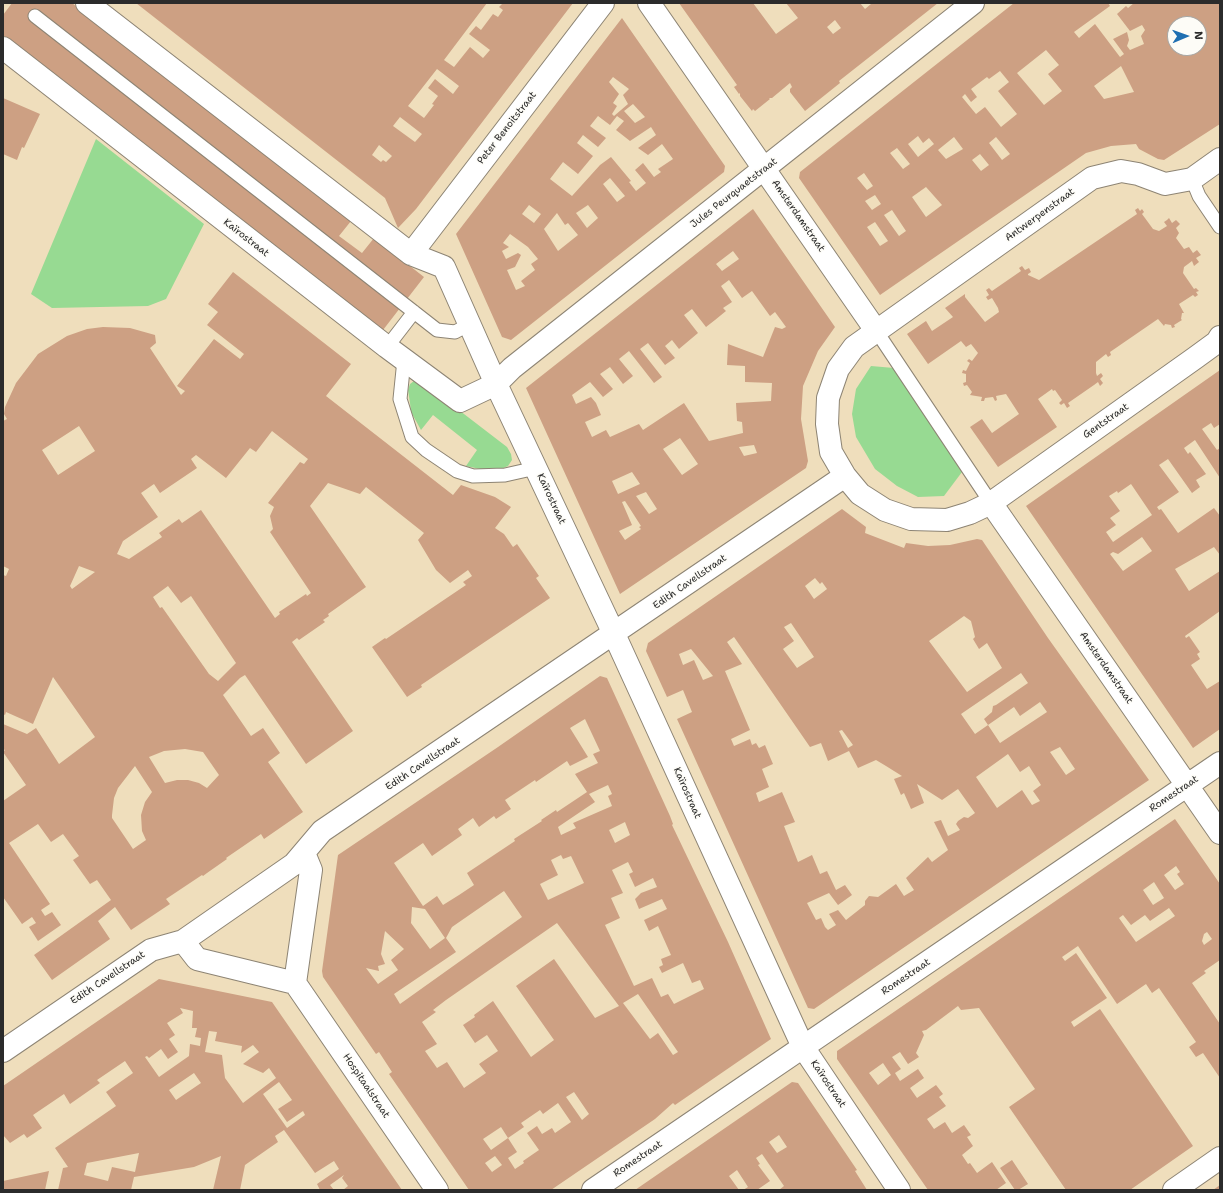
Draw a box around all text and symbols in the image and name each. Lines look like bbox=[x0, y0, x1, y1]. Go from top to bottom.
north arrow bbox=[1167, 16, 1207, 56]
text: N bbox=[1191, 31, 1206, 40]
street label: Peter Benoitstraat bbox=[475, 89, 539, 167]
street label: Jules Peurquaetstraat bbox=[688, 155, 780, 231]
street label: Amsterdamstraat bbox=[769, 178, 827, 254]
street label: Antwerpenstraat bbox=[1003, 186, 1077, 244]
street label: Kaïrostraat bbox=[221, 216, 271, 260]
street label: Gentstraat bbox=[1081, 401, 1131, 441]
street label: Kaïrostraat bbox=[534, 472, 568, 526]
street label: Edith Cavellstraat bbox=[651, 552, 729, 612]
street label: Amsterdamstraat bbox=[1077, 630, 1135, 706]
street label: Edith Cavellstraat bbox=[384, 735, 462, 793]
street label: Kaïrostraat bbox=[670, 765, 704, 821]
street label: Romestraat bbox=[1147, 773, 1201, 815]
street label: Edith Cavellstraat bbox=[69, 949, 147, 1007]
street label: Romestraat bbox=[879, 956, 933, 998]
street label: Hospitaalstraat bbox=[340, 1051, 392, 1121]
street label: Kaïrostraat bbox=[808, 1058, 848, 1110]
street label: Romestraat bbox=[611, 1138, 665, 1180]

